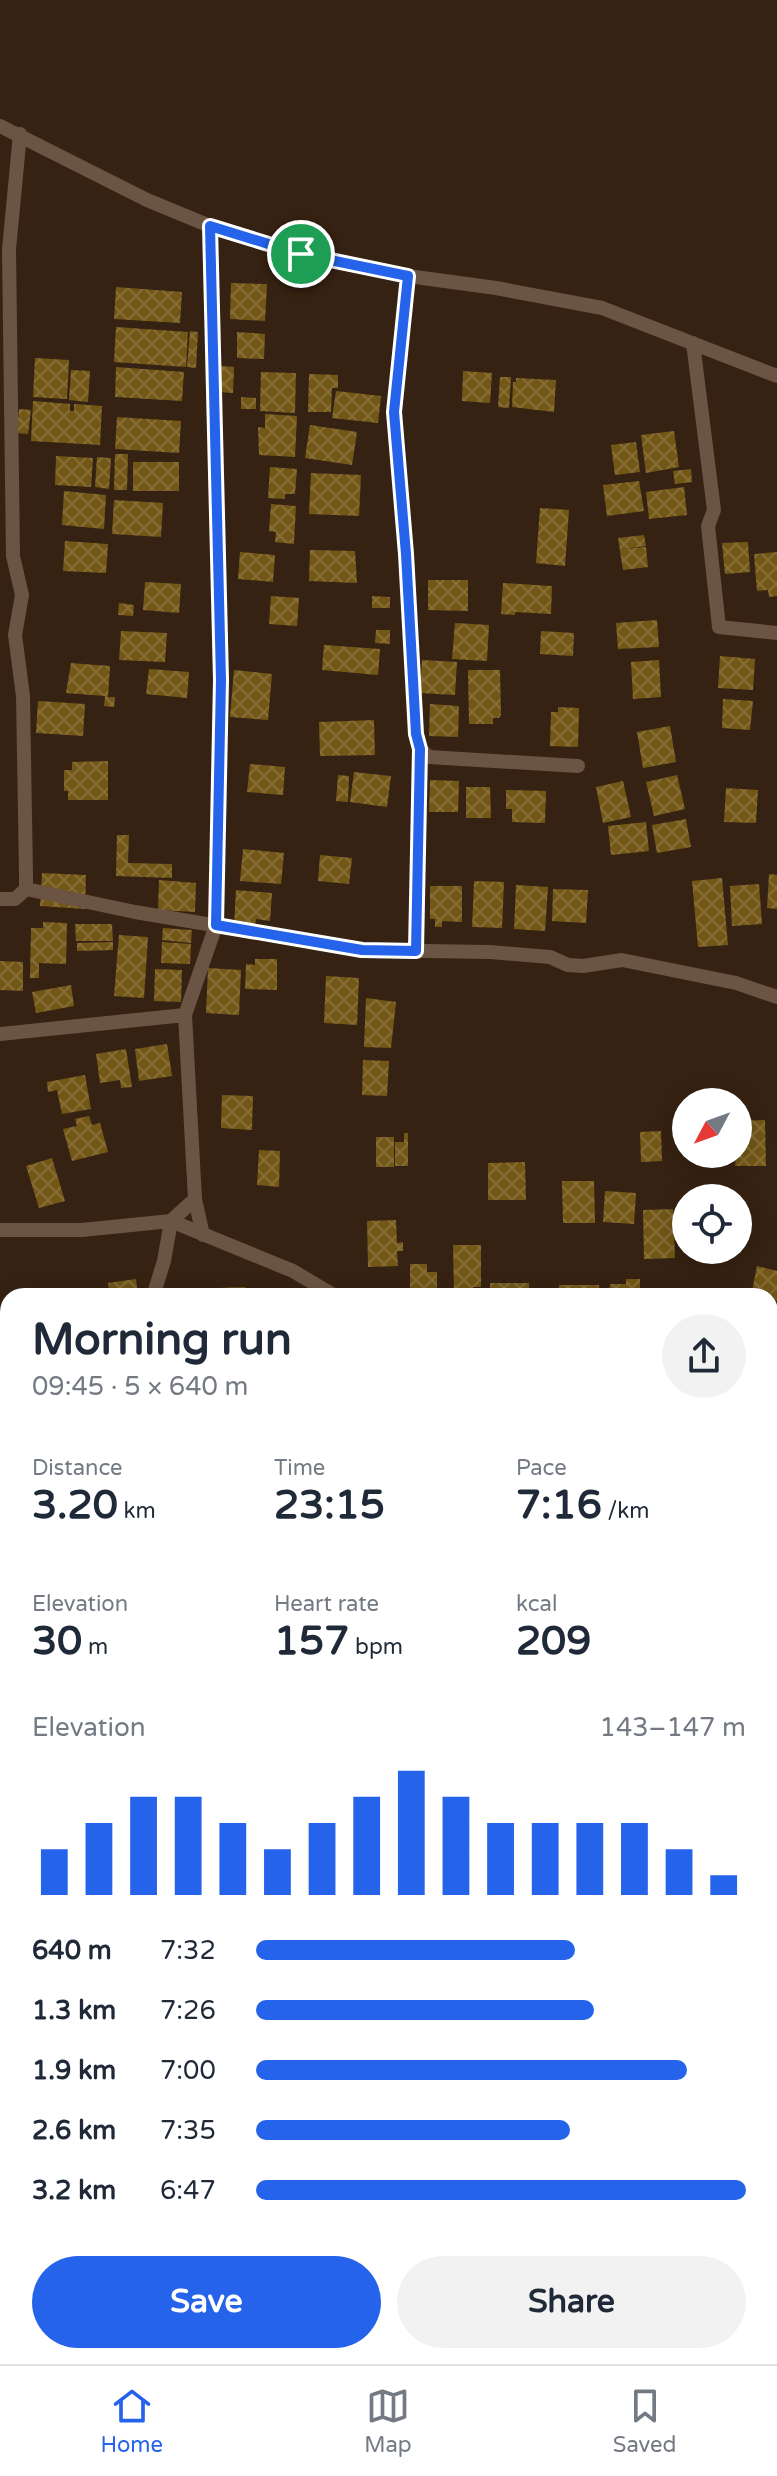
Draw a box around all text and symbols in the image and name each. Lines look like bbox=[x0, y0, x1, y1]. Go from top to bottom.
pin bbox=[267, 220, 335, 288]
icon: arrive bbox=[279, 232, 323, 276]
north arrow bbox=[672, 1088, 752, 1168]
map controls bbox=[672, 1088, 752, 1264]
button: locate bbox=[672, 1184, 752, 1264]
text: Morning run bbox=[32, 1314, 292, 1367]
button: share bbox=[662, 1314, 746, 1398]
text: 09:45 · 5 × 640 m bbox=[32, 1371, 248, 1402]
text: Distance bbox=[32, 1455, 123, 1481]
text: Time bbox=[274, 1455, 325, 1481]
text: Pace bbox=[516, 1455, 567, 1481]
text: 3.20 bbox=[32, 1481, 118, 1529]
text: 23:15 bbox=[274, 1481, 385, 1529]
text: 7:16 bbox=[516, 1481, 602, 1529]
text: km bbox=[118, 1498, 156, 1524]
text: /km bbox=[602, 1498, 649, 1524]
text: Elevation bbox=[32, 1591, 128, 1617]
text: Heart rate bbox=[274, 1591, 379, 1617]
text: kcal bbox=[516, 1591, 557, 1617]
text: 30 bbox=[32, 1617, 82, 1665]
text: 157 bbox=[274, 1617, 349, 1665]
text: 209 bbox=[516, 1617, 591, 1665]
text: m bbox=[82, 1634, 108, 1660]
text: bpm bbox=[349, 1634, 403, 1660]
text: Elevation bbox=[32, 1712, 146, 1743]
text: 143–147 m bbox=[600, 1712, 746, 1743]
text: 640 m bbox=[32, 1935, 112, 1966]
text: 7:32 bbox=[160, 1935, 216, 1966]
text: 1.3 km bbox=[32, 1995, 116, 2026]
text: 7:26 bbox=[160, 1995, 216, 2026]
text: 1.9 km bbox=[32, 2055, 116, 2086]
text: 7:00 bbox=[160, 2055, 216, 2086]
text: 2.6 km bbox=[32, 2115, 116, 2146]
text: 7:35 bbox=[160, 2115, 216, 2146]
text: 3.2 km bbox=[32, 2175, 116, 2206]
text: 6:47 bbox=[160, 2175, 216, 2206]
button: Save bbox=[32, 2256, 381, 2348]
button: Share bbox=[397, 2256, 746, 2348]
tab: Home bbox=[101, 2384, 163, 2458]
tab: Map bbox=[364, 2384, 412, 2458]
tab: Saved bbox=[613, 2384, 676, 2458]

